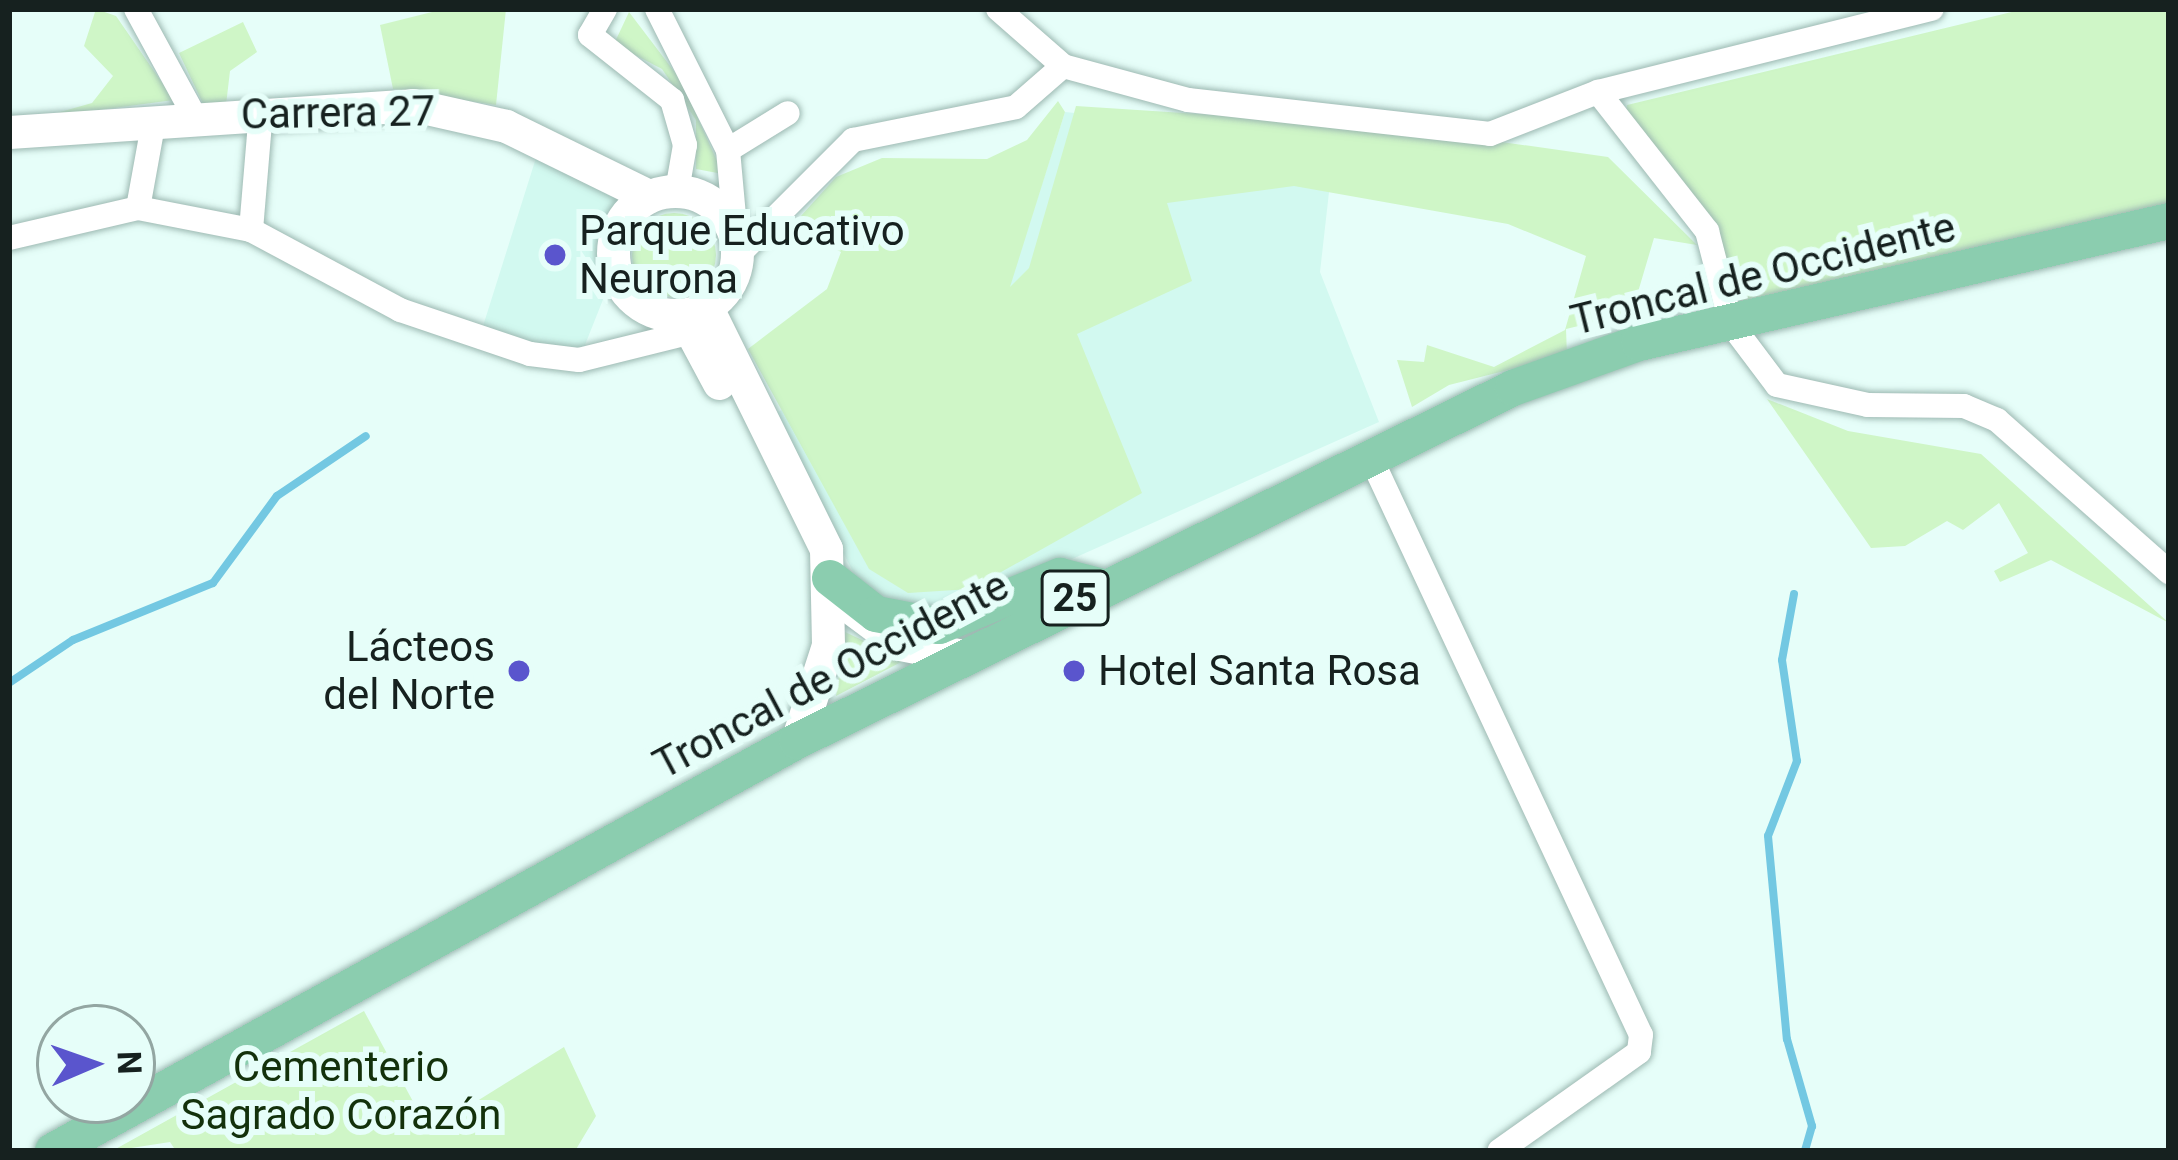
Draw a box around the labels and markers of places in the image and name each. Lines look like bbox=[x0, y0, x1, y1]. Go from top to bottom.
place label: Parque Educativo Neurona bbox=[579, 206, 905, 304]
marker: Parque Educativo Neurona bbox=[542, 242, 568, 268]
place label: Lácteos del Norte bbox=[323, 622, 495, 720]
place label: Hotel Santa Rosa bbox=[1098, 646, 1421, 696]
marker: Lácteos del Norte bbox=[506, 658, 532, 684]
marker: Hotel Santa Rosa bbox=[1061, 658, 1087, 684]

